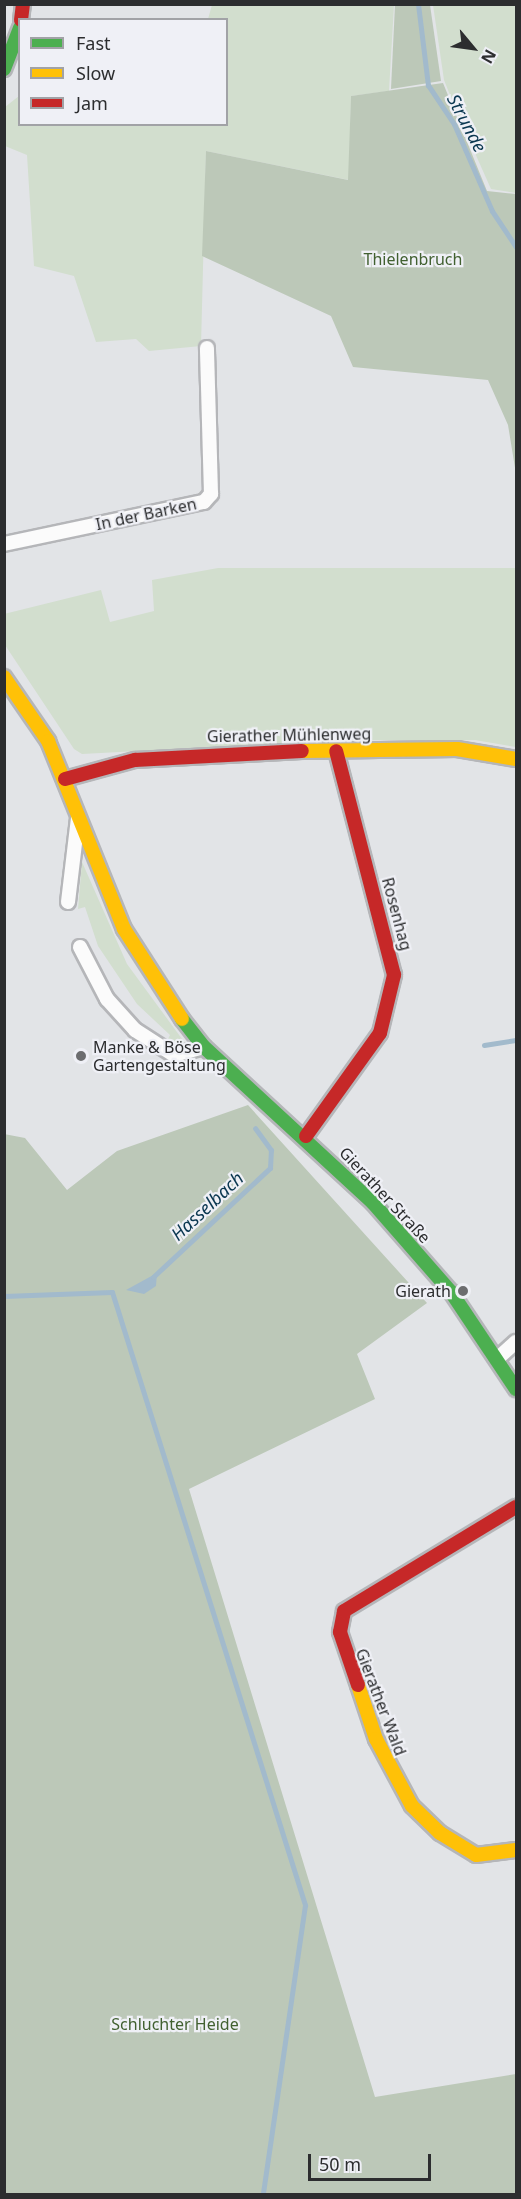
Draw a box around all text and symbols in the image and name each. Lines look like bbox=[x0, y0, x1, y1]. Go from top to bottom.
legend bbox=[18, 18, 228, 126]
north arrow bbox=[443, 18, 503, 78]
text: Fast bbox=[76, 31, 111, 55]
text: N bbox=[476, 46, 502, 68]
text: Slow bbox=[76, 61, 115, 85]
water label: Strunde bbox=[443, 90, 491, 156]
text: Jam bbox=[76, 91, 108, 115]
park label: Thielenbruch bbox=[364, 249, 462, 269]
street label: In der Barken bbox=[94, 494, 198, 534]
street label: Gierather Mühlenweg bbox=[207, 724, 371, 746]
street label: Rosenhag bbox=[378, 875, 416, 953]
place label: Manke & Böse Gartengestaltung bbox=[93, 1037, 226, 1075]
marker: Manke & Böse Gartengestaltung bbox=[74, 1049, 88, 1063]
street label: Gierather Straße bbox=[336, 1143, 434, 1247]
water label: Hasselbach bbox=[166, 1167, 248, 1245]
place label: Gierath bbox=[395, 1281, 451, 1301]
marker: Gierath bbox=[456, 1284, 470, 1298]
street label: Gierather Wald bbox=[352, 1646, 410, 1758]
park label: Schluchter Heide bbox=[111, 2014, 239, 2034]
scale bar bbox=[311, 2142, 434, 2180]
text: 50 m bbox=[319, 2152, 361, 2176]

